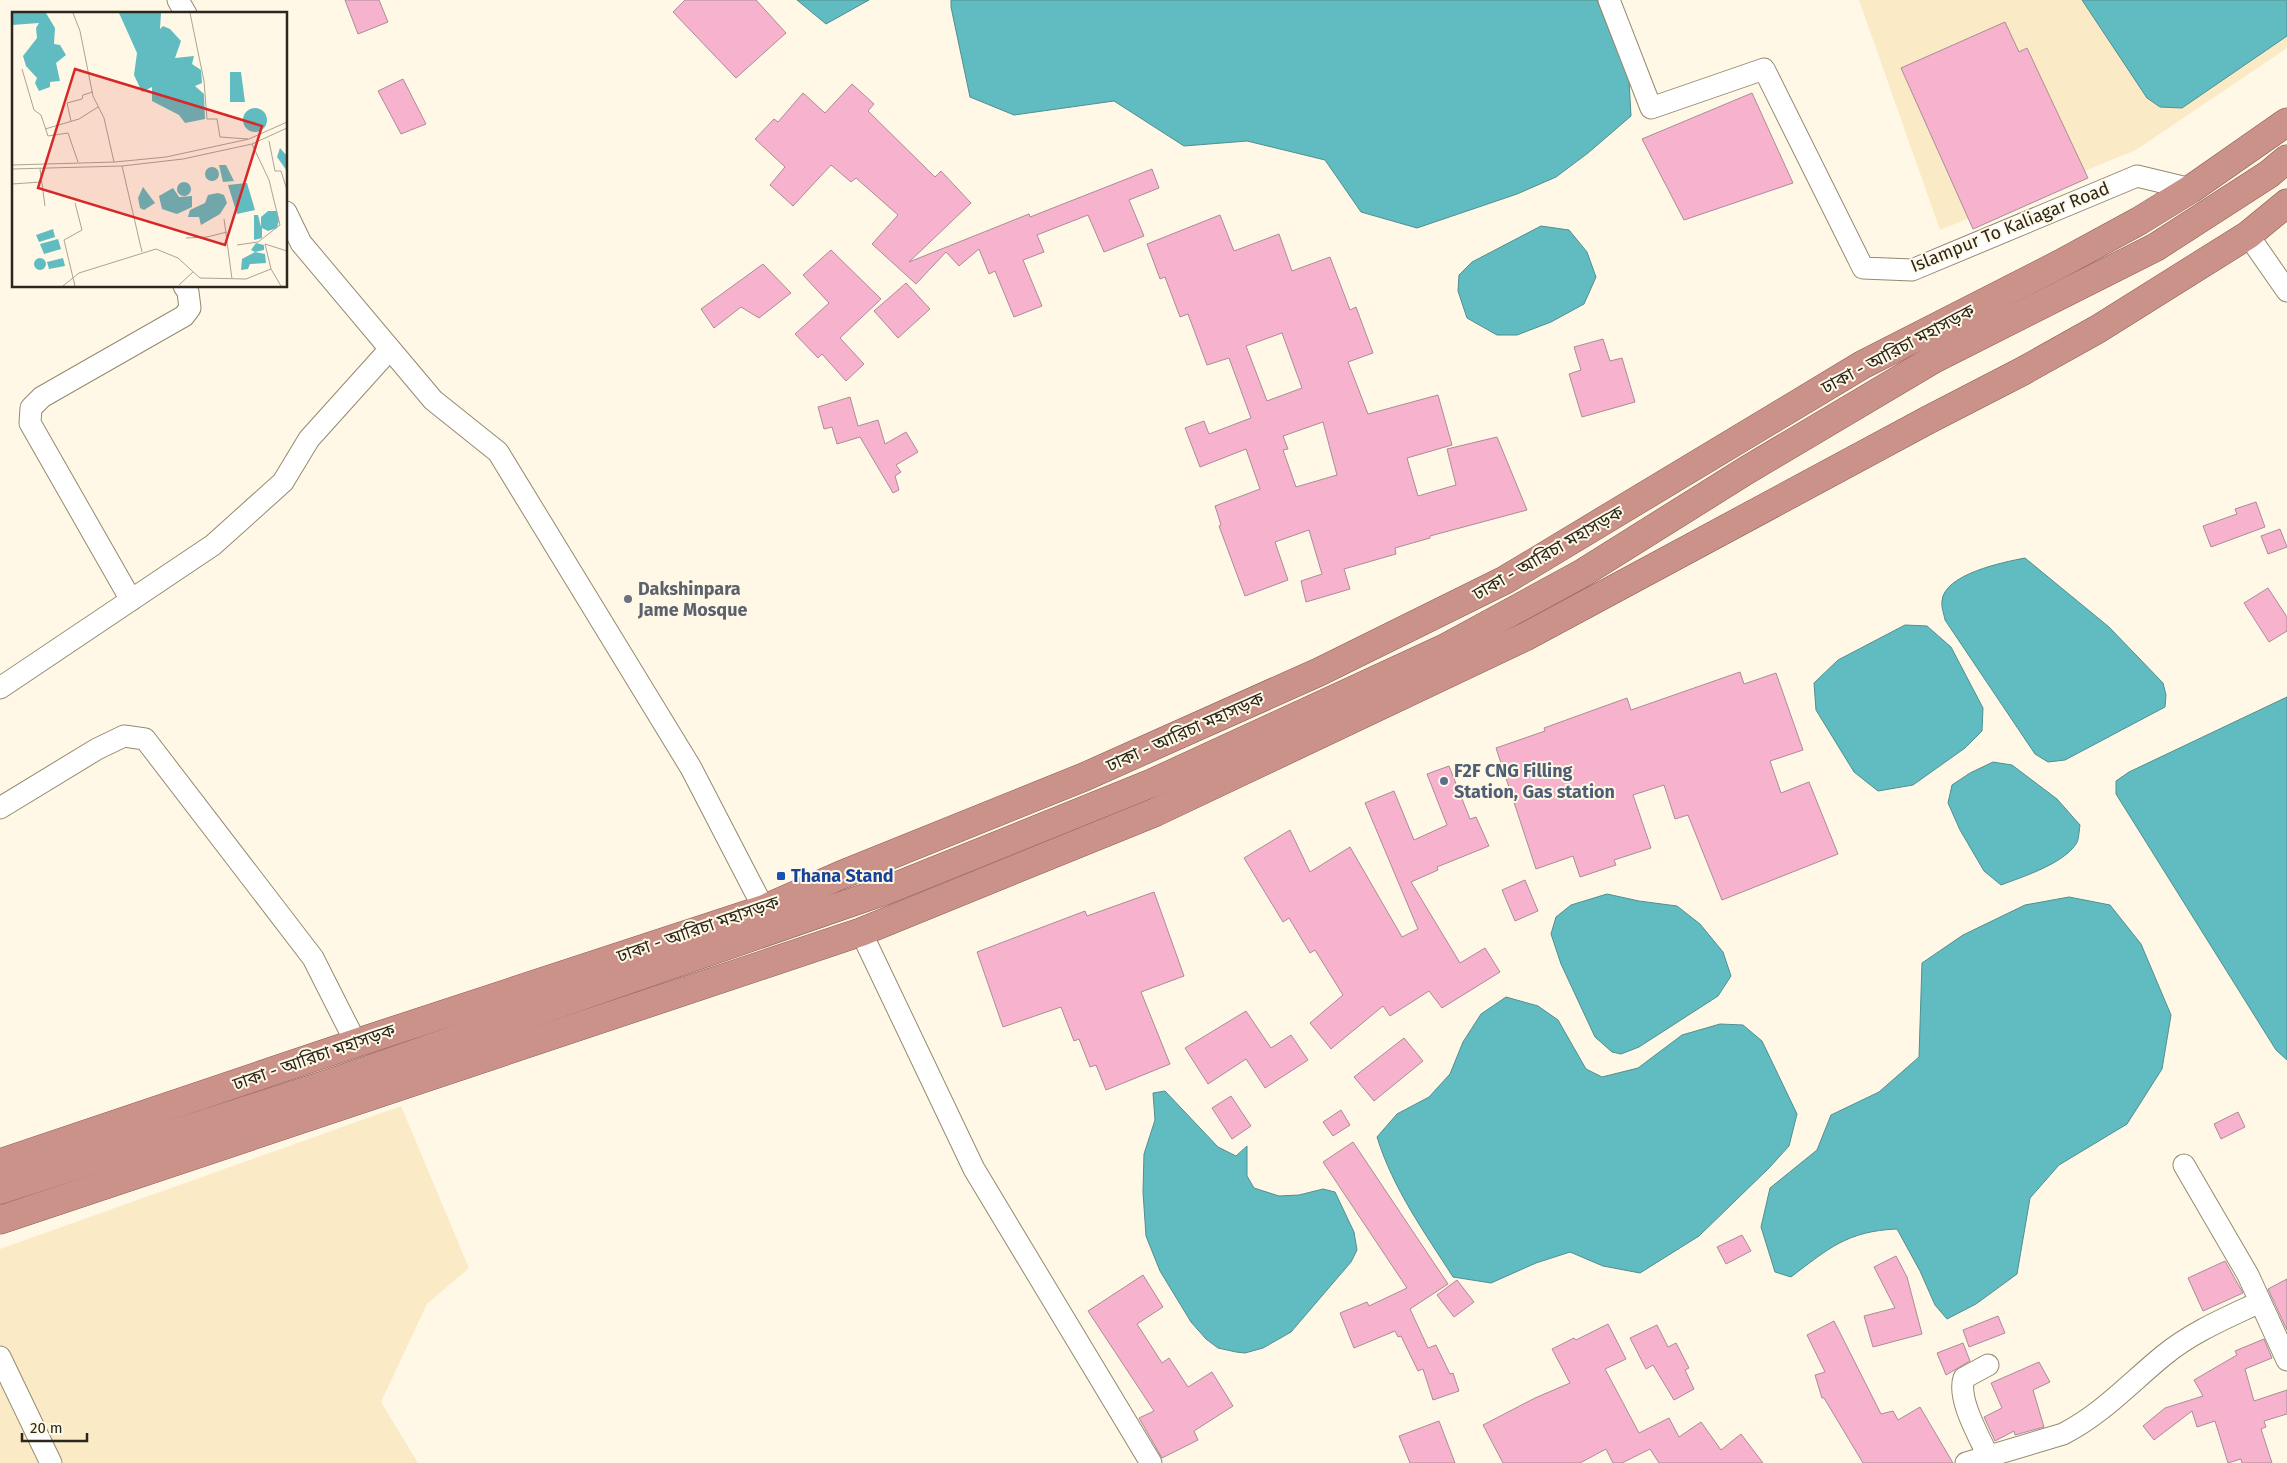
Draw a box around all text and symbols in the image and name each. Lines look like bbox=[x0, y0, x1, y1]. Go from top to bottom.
inset map bbox=[12, 12, 288, 288]
street label: Islampur To Kaliagar Road bbox=[1907, 177, 2113, 277]
street label: ঢাকা - আরিচা মহাসড়ক bbox=[1817, 299, 1979, 399]
street label: ঢাকা - আরিচা মহাসড়ক bbox=[1468, 501, 1628, 606]
place label: Dakshinpara Jame Mosque bbox=[637, 578, 747, 621]
marker: Dakshinpara Jame Mosque bbox=[622, 593, 634, 605]
street label: ঢাকা - আরিচা মহাসড়ক bbox=[1102, 687, 1268, 777]
place label: F2F CNG Filling Station, Gas station bbox=[1454, 760, 1615, 803]
marker: F2F CNG Filling Station, Gas station bbox=[1438, 775, 1450, 787]
place label: Thana Stand bbox=[791, 865, 894, 887]
marker: Thana Stand bbox=[775, 870, 787, 882]
street label: ঢাকা - আরিচা মহাসড়ক bbox=[613, 891, 783, 967]
street label: ঢাকা - আরিচা মহাসড়ক bbox=[229, 1019, 399, 1095]
scale bar bbox=[22, 1410, 88, 1442]
text: 20 m bbox=[30, 1419, 63, 1437]

